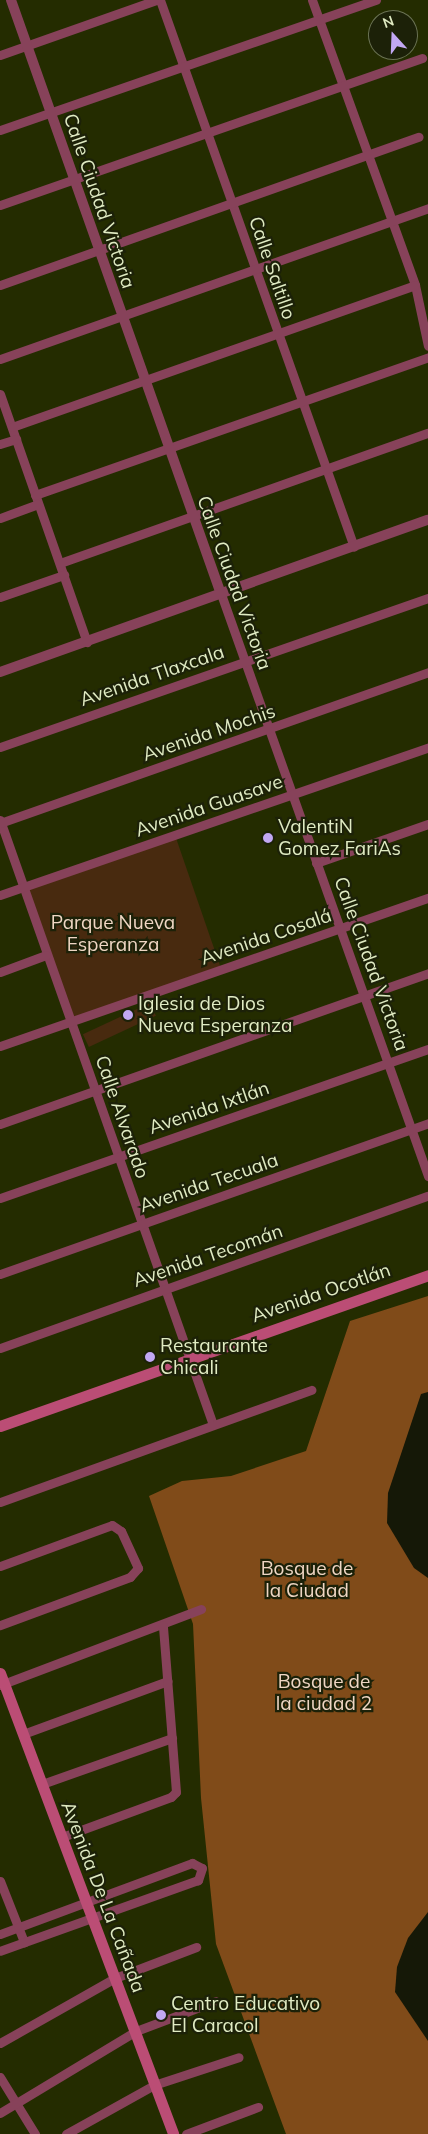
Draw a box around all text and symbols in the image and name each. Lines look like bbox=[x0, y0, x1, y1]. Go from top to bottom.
north arrow bbox=[368, 10, 418, 60]
text: N bbox=[380, 12, 396, 32]
street label: Calle Ciudad Victoria bbox=[58, 111, 140, 291]
street label: Calle Saltillo bbox=[244, 214, 300, 322]
street label: Calle Ciudad Victoria bbox=[192, 493, 276, 673]
street label: Avenida Tlaxcala bbox=[77, 641, 227, 711]
street label: Avenida Mochis bbox=[140, 700, 278, 766]
street label: Avenida Guasave bbox=[132, 770, 286, 842]
place label: ValentiN Gomez FariAs bbox=[278, 816, 401, 860]
marker: ValentiN Gomez FariAs bbox=[262, 832, 274, 844]
street label: Calle Ciudad Victoria bbox=[329, 874, 413, 1054]
street label: Avenida Cosalá bbox=[197, 904, 335, 970]
park label: Parque Nueva Esperanza bbox=[51, 912, 175, 956]
place label: Iglesia de Dios Nueva Esperanza bbox=[138, 993, 292, 1037]
marker: Iglesia de Dios Nueva Esperanza bbox=[122, 1009, 134, 1021]
street label: Calle Alvarado bbox=[90, 1052, 154, 1182]
street label: Avenida Ixtlán bbox=[146, 1077, 272, 1139]
street label: Avenida Tecuala bbox=[137, 1149, 281, 1217]
street label: Avenida Tecomán bbox=[130, 1220, 286, 1292]
street label: Avenida Ocotlán bbox=[248, 1259, 394, 1327]
place label: Restaurante Chicali bbox=[160, 1335, 268, 1379]
marker: Restaurante Chicali bbox=[144, 1351, 156, 1363]
park label: Bosque de la Ciudad bbox=[261, 1558, 353, 1602]
park label: Bosque de la ciudad 2 bbox=[276, 1671, 372, 1715]
street label: Avenida De La Cañada bbox=[56, 1798, 150, 1996]
place label: Centro Educativo El Caracol bbox=[171, 1993, 320, 2037]
marker: Centro Educativo El Caracol bbox=[155, 2009, 167, 2021]

